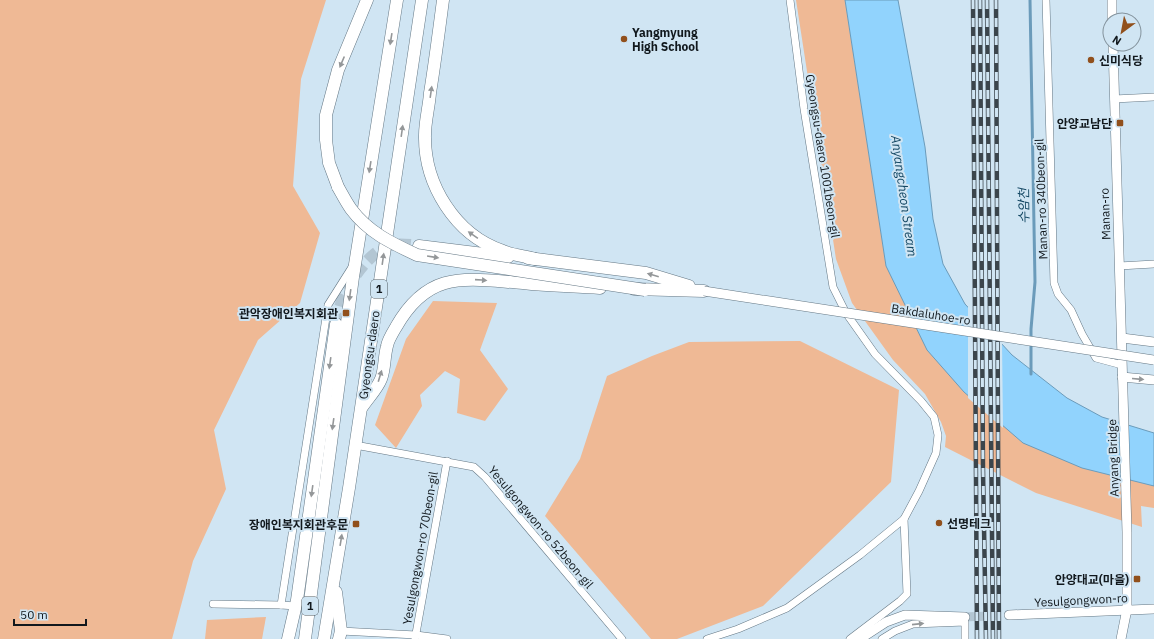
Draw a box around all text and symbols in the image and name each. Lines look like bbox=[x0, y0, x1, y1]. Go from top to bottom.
north arrow bbox=[1102, 12, 1142, 52]
place label: Yangmyung High School bbox=[632, 25, 699, 54]
one-way arrow bbox=[388, 32, 394, 45]
text: N bbox=[1110, 32, 1124, 49]
marker: Yangmyung High School bbox=[619, 34, 629, 44]
place label: 신미식당 bbox=[1099, 53, 1143, 68]
marker: 신미식당 bbox=[1086, 55, 1096, 65]
one-way arrow bbox=[338, 56, 344, 68]
street label: Gyeongsu-daero 1001beon-gil bbox=[803, 73, 843, 239]
one-way arrow bbox=[428, 86, 434, 98]
place label: 안양교남단 bbox=[1057, 116, 1112, 131]
marker: 안양교남단 bbox=[1115, 118, 1125, 128]
one-way arrow bbox=[399, 125, 405, 137]
water label: Anyangcheon Stream bbox=[887, 133, 921, 258]
street label: Manan-ro 340beon-gil bbox=[1031, 138, 1051, 260]
one-way arrow bbox=[367, 161, 373, 173]
water label: 수암천 bbox=[1015, 187, 1033, 224]
street label: Manan-ro bbox=[1097, 187, 1113, 240]
one-way arrow bbox=[468, 231, 478, 239]
one-way arrow bbox=[380, 253, 386, 265]
one-way arrow bbox=[426, 255, 439, 261]
one-way arrow bbox=[647, 272, 659, 278]
one-way arrow bbox=[475, 276, 487, 283]
road number: 1 bbox=[371, 280, 387, 298]
one-way arrow bbox=[347, 289, 353, 301]
street label: Bakdaluhoe-ro bbox=[890, 300, 972, 328]
place label: 관악장애인복지회관 bbox=[239, 306, 338, 321]
marker: 관악장애인복지회관 bbox=[341, 308, 351, 318]
street label: Gyeongsu-daero bbox=[355, 309, 383, 400]
one-way arrow bbox=[327, 357, 333, 369]
one-way arrow bbox=[377, 370, 383, 382]
one-way arrow bbox=[1132, 375, 1144, 382]
one-way arrow bbox=[330, 418, 336, 430]
street label: Anyang Bridge bbox=[1104, 419, 1122, 497]
street label: Yesulgongwon-ro 52beon-gil bbox=[485, 463, 597, 591]
street label: Yesulgongwon-ro 70beon-gil bbox=[399, 470, 441, 626]
one-way arrow bbox=[309, 485, 315, 497]
place label: 선명테크 bbox=[947, 516, 991, 531]
place label: 장애인복지회관후문 bbox=[249, 517, 348, 532]
marker: 선명테크 bbox=[934, 518, 944, 528]
marker: 장애인복지회관후문 bbox=[351, 519, 361, 529]
one-way arrow bbox=[338, 534, 344, 546]
place label: 안양대교(마을) bbox=[1055, 572, 1129, 587]
marker: 안양대교(마을) bbox=[1132, 574, 1142, 584]
street label: Yesulgongwon-ro bbox=[1034, 590, 1128, 610]
road number: 1 bbox=[302, 597, 318, 615]
scale bar bbox=[14, 601, 86, 627]
text: 50 m bbox=[20, 607, 48, 622]
one-way arrow bbox=[912, 621, 924, 628]

